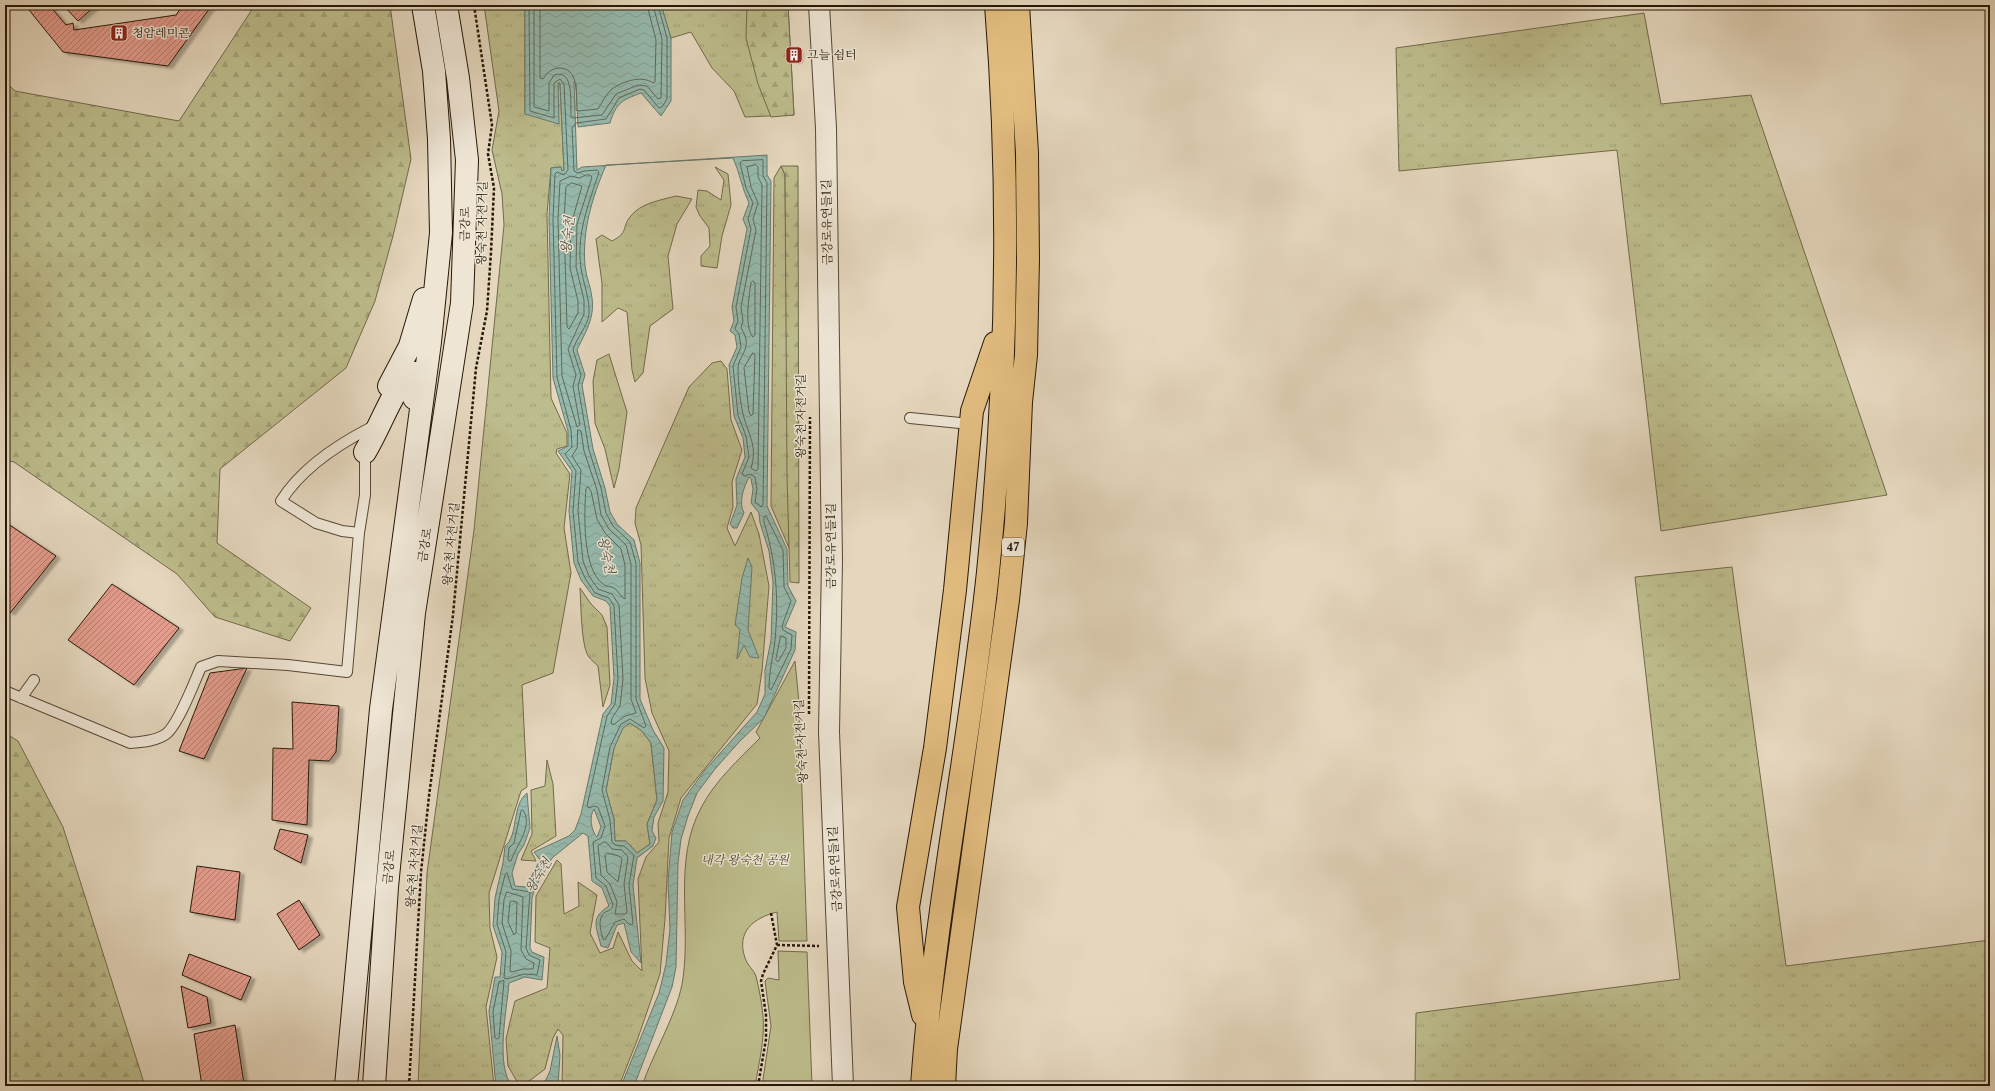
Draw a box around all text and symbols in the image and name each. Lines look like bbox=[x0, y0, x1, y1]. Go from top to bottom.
building icon: 청암레미콘 bbox=[109, 23, 129, 43]
place label: 청암레미콘 bbox=[132, 25, 190, 40]
building icon: 그늘 쉼터 bbox=[784, 45, 804, 65]
place label: 그늘 쉼터 bbox=[807, 47, 857, 62]
street label: 금강로유연들1길 bbox=[818, 179, 835, 265]
street label: 왕숙천 자전거길 bbox=[473, 181, 490, 265]
street label: 금강로 bbox=[457, 206, 472, 242]
water label: 왕숙천 bbox=[557, 214, 577, 255]
street label: 왕숙천 자전거길 bbox=[793, 374, 808, 458]
street label: 왕숙천 자전거길 bbox=[439, 501, 462, 587]
street label: 금강로유연들1길 bbox=[823, 503, 838, 589]
street label: 금강로 bbox=[414, 526, 435, 563]
water label: 왕숙천 bbox=[595, 535, 619, 576]
road number: 47 bbox=[1002, 538, 1024, 556]
street label: 왕숙천 자전거길 bbox=[791, 699, 810, 784]
street label: 왕숙천 자전거길 bbox=[402, 823, 425, 909]
street label: 금강로유연들1길 bbox=[825, 826, 844, 912]
street label: 금강로 bbox=[379, 848, 398, 885]
park label: 내각 왕숙천 공원 bbox=[701, 852, 790, 867]
water label: 왕숙천 bbox=[521, 854, 555, 895]

